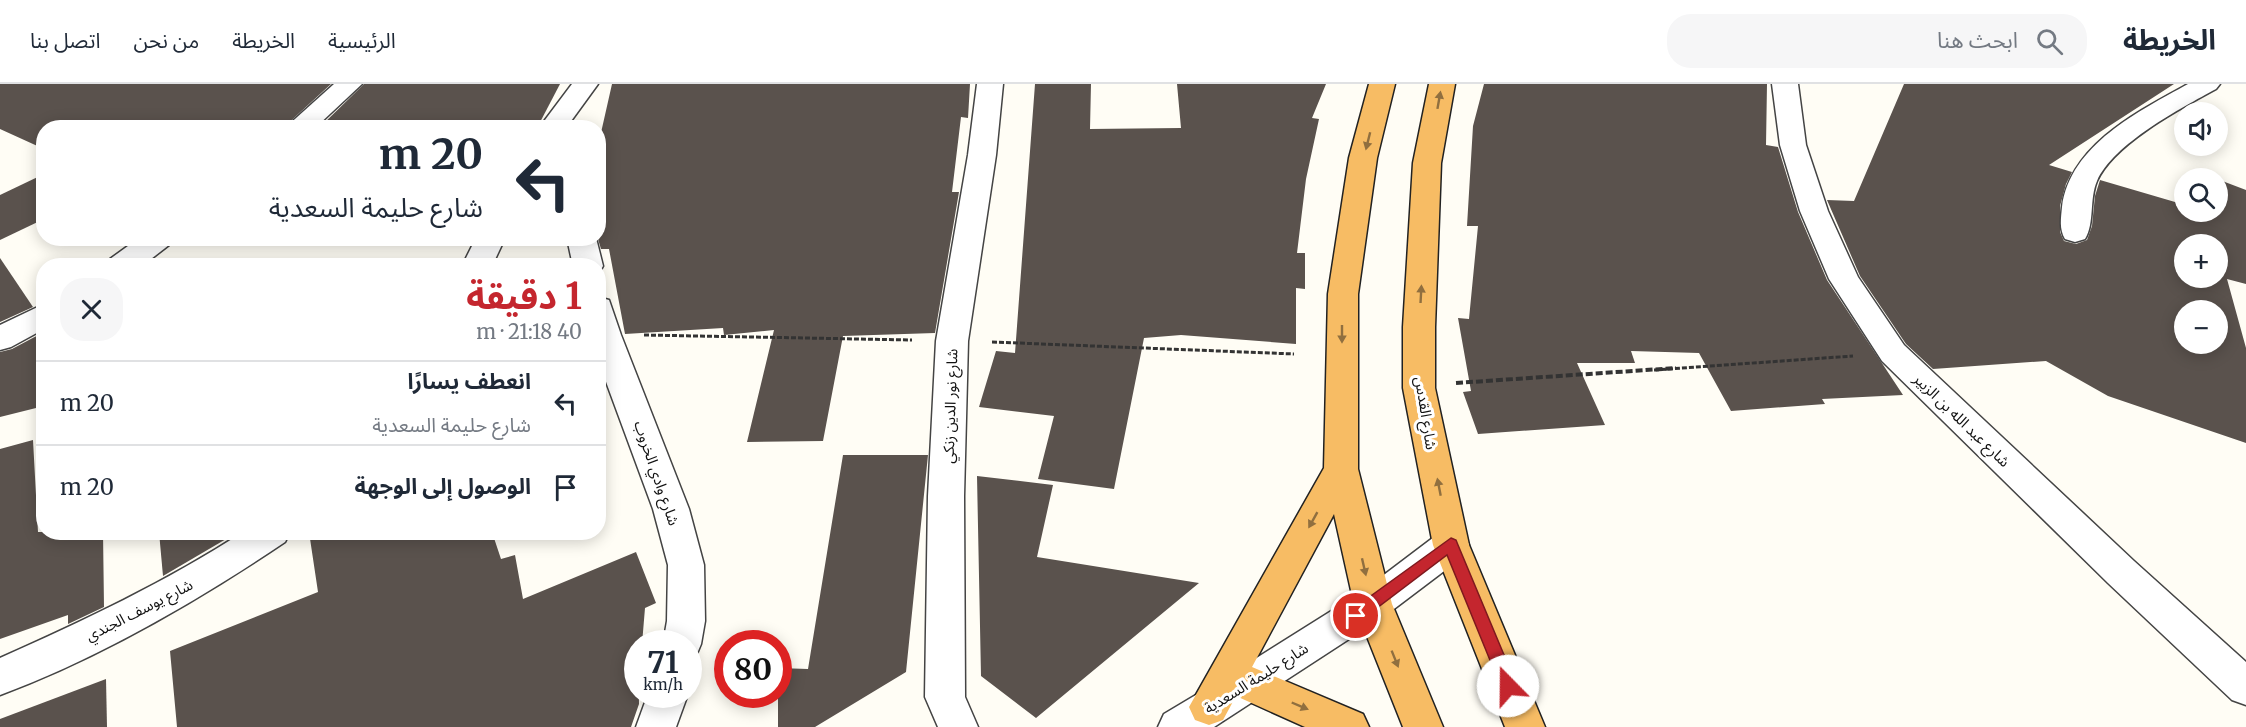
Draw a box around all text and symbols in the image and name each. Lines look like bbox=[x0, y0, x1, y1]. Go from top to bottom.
search box bbox=[1667, 14, 2087, 68]
text: الخريطة bbox=[2123, 22, 2216, 58]
icon: search bbox=[2033, 25, 2066, 58]
text: ابحث هنا bbox=[1937, 26, 2018, 54]
text: اتصل بنا bbox=[30, 27, 100, 54]
text: من نحن bbox=[133, 27, 199, 54]
text: الخريطة bbox=[232, 27, 295, 54]
text: الرئيسية bbox=[328, 27, 396, 54]
one-way arrow bbox=[1435, 91, 1444, 110]
map controls bbox=[2174, 102, 2228, 354]
button: sound bbox=[2174, 102, 2228, 156]
text: 20 m bbox=[379, 128, 483, 180]
one-way arrow bbox=[1362, 132, 1372, 150]
icon: left bbox=[504, 144, 582, 222]
button: search bbox=[2174, 168, 2228, 222]
text: شارع حليمة السعدية bbox=[269, 190, 483, 224]
button: + bbox=[2174, 234, 2228, 288]
text: 1 دقيقة bbox=[466, 274, 582, 319]
button: close bbox=[60, 278, 123, 341]
one-way arrow bbox=[1416, 285, 1425, 304]
button: − bbox=[2174, 300, 2228, 354]
text: 40 m · 21:18 bbox=[476, 319, 582, 344]
one-way arrow bbox=[1337, 324, 1347, 343]
street label: شارع نور الدين زنكي bbox=[938, 348, 965, 464]
text: انعطف يسارًا bbox=[408, 367, 531, 395]
street label: شارع عبد الله بن الزبير bbox=[1907, 368, 2014, 473]
street label: شارع القدس bbox=[1408, 375, 1441, 452]
icon: left bbox=[549, 387, 582, 420]
text: 20 m bbox=[60, 389, 114, 417]
text: شارع حليمة السعدية bbox=[372, 412, 531, 437]
street label: شارع وادي الخروب bbox=[627, 418, 684, 529]
icon: arrive bbox=[549, 471, 582, 504]
text: الوصول إلى الوجهة bbox=[354, 472, 531, 500]
text: 20 m bbox=[60, 473, 114, 501]
one-way arrow bbox=[1434, 478, 1443, 497]
one-way arrow bbox=[1308, 512, 1318, 529]
one-way arrow bbox=[1360, 558, 1370, 576]
street label: شارع يوسف الجندي bbox=[82, 575, 197, 648]
pin bbox=[1330, 590, 1381, 641]
icon: arrive bbox=[1339, 599, 1372, 632]
speed limit sign: 80 bbox=[714, 630, 792, 708]
street label: شارع حليمة السعدية bbox=[1200, 638, 1313, 720]
text: 71 bbox=[647, 643, 679, 681]
one-way arrow bbox=[1390, 650, 1400, 668]
position arrow bbox=[1476, 654, 1540, 718]
text: km/h bbox=[643, 675, 683, 694]
one-way arrow bbox=[1291, 701, 1308, 710]

